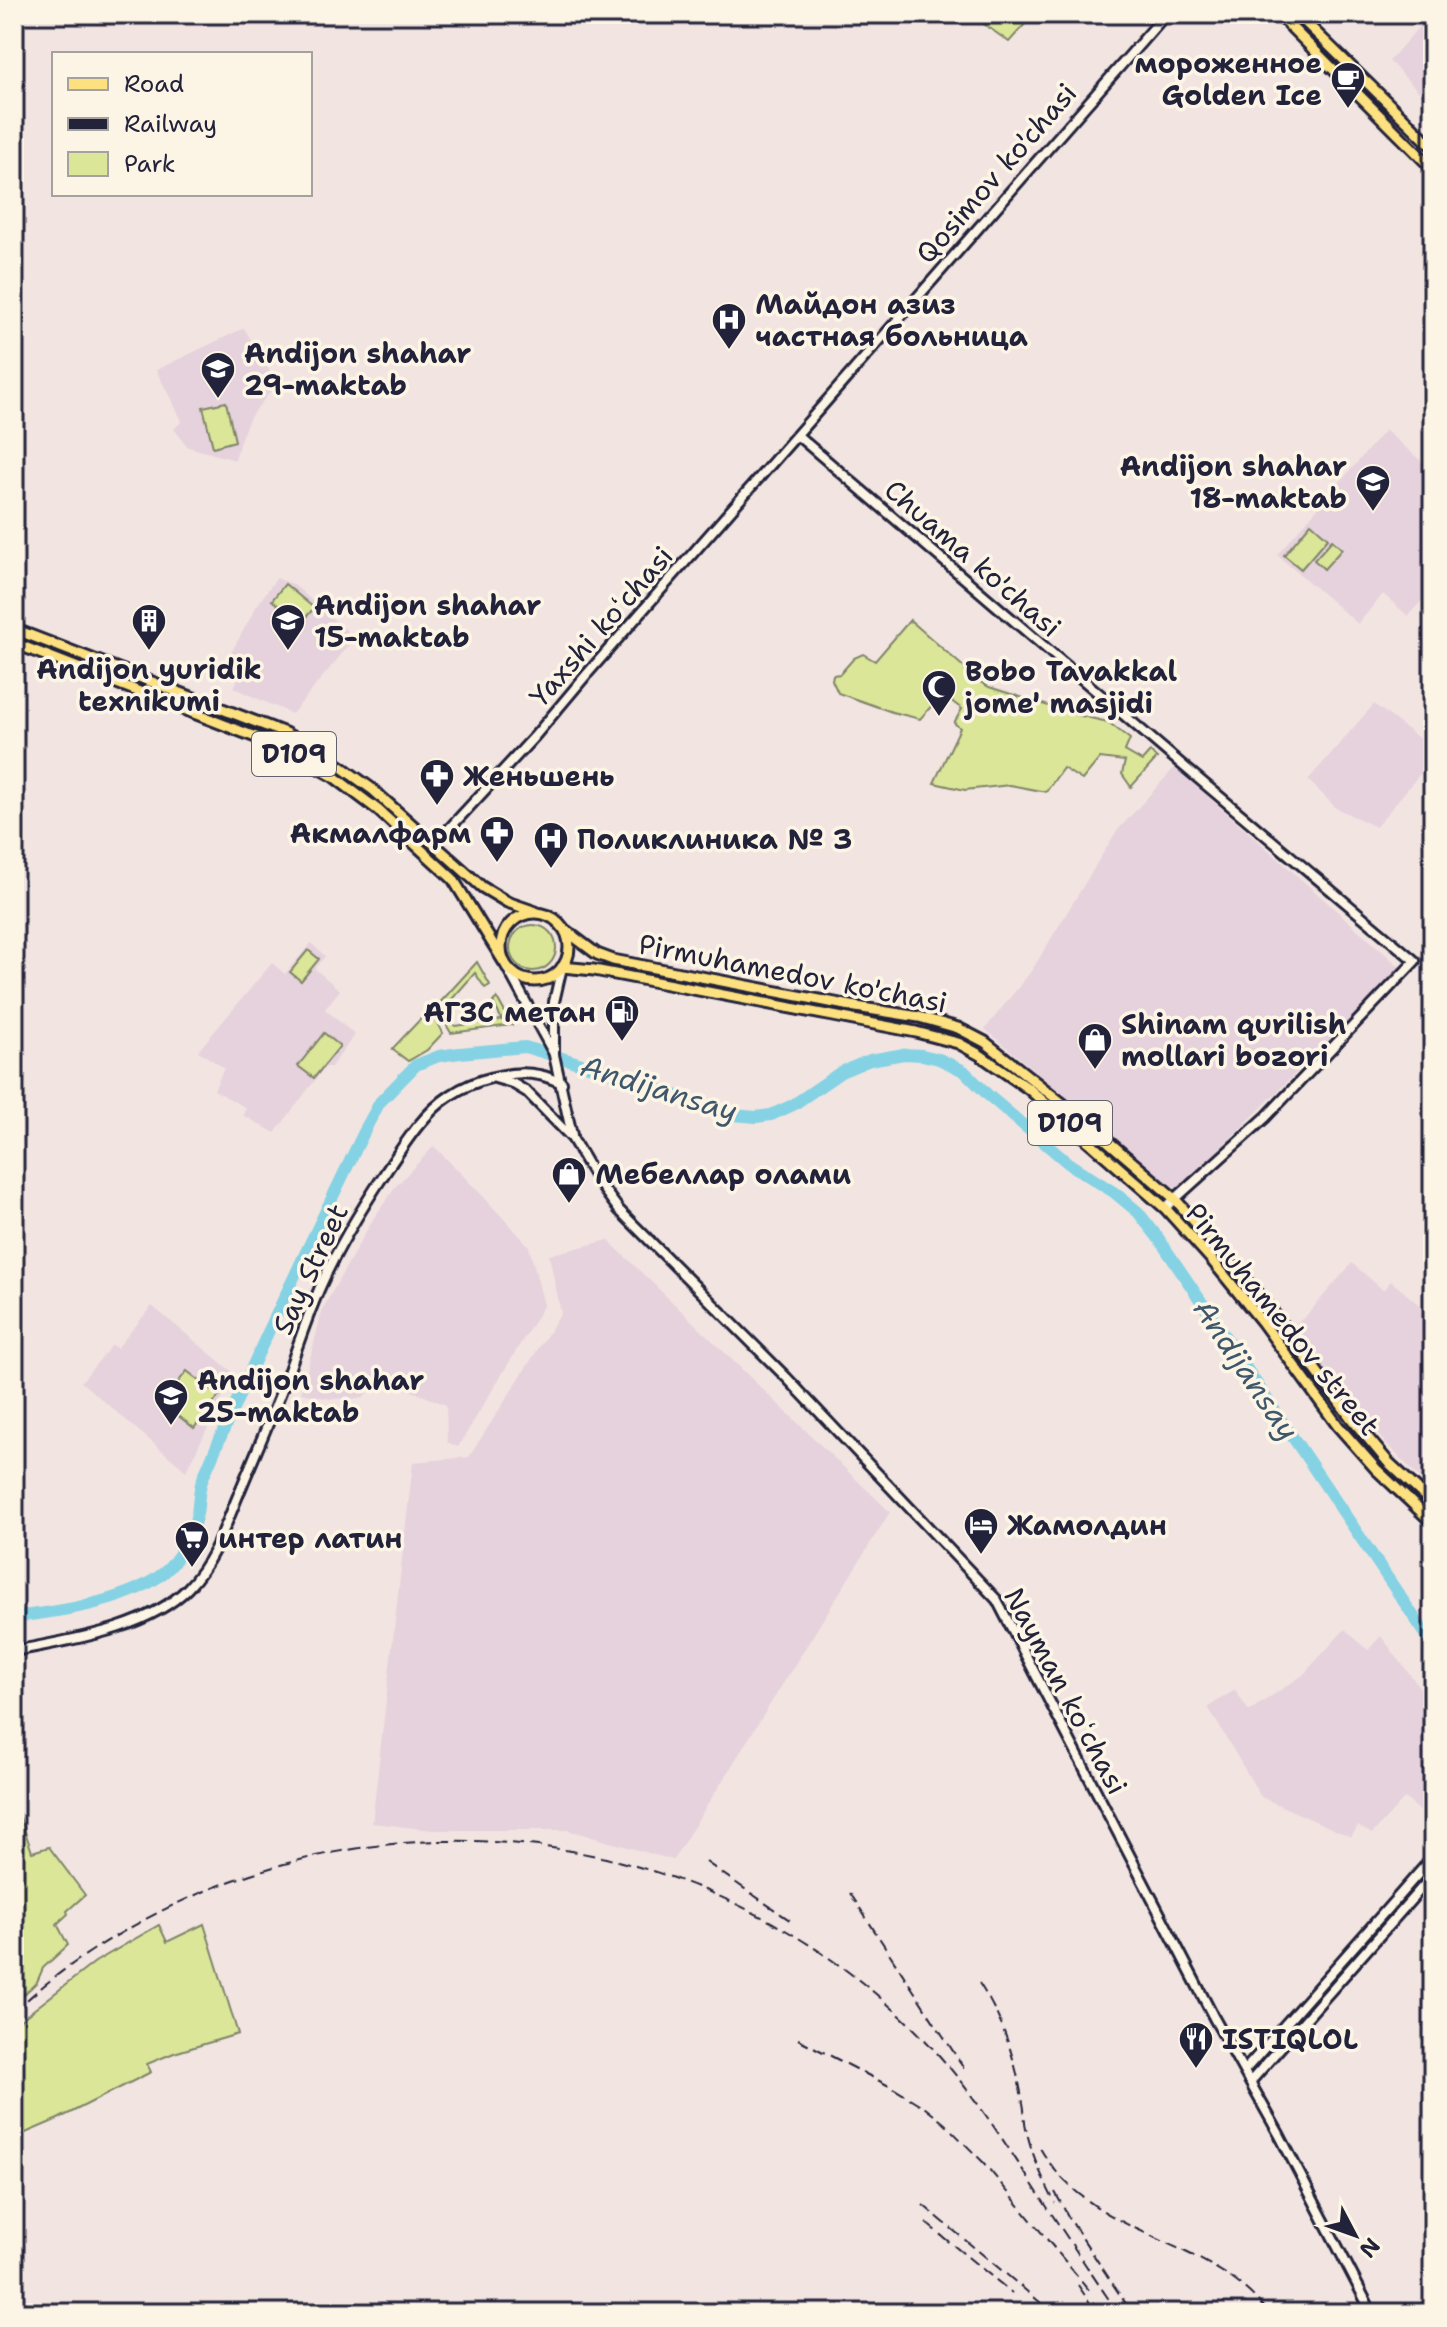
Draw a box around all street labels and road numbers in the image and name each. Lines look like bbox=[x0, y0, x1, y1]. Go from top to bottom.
street label: Qosimov ko'chasi bbox=[907, 75, 1085, 271]
street label: Chuama ko'chasi bbox=[876, 471, 1070, 645]
street label: Yaxshi koʻchasi bbox=[521, 538, 681, 714]
road number: D109 bbox=[252, 732, 336, 776]
street label: Pirmuhamedov ko'chasi bbox=[636, 924, 950, 1022]
road number: D109 bbox=[1028, 1101, 1112, 1145]
street label: Pirmuhamedov street bbox=[1177, 1195, 1389, 1443]
street label: Say Street bbox=[263, 1197, 357, 1341]
street label: Nayman koʻchasi bbox=[995, 1581, 1137, 1801]

